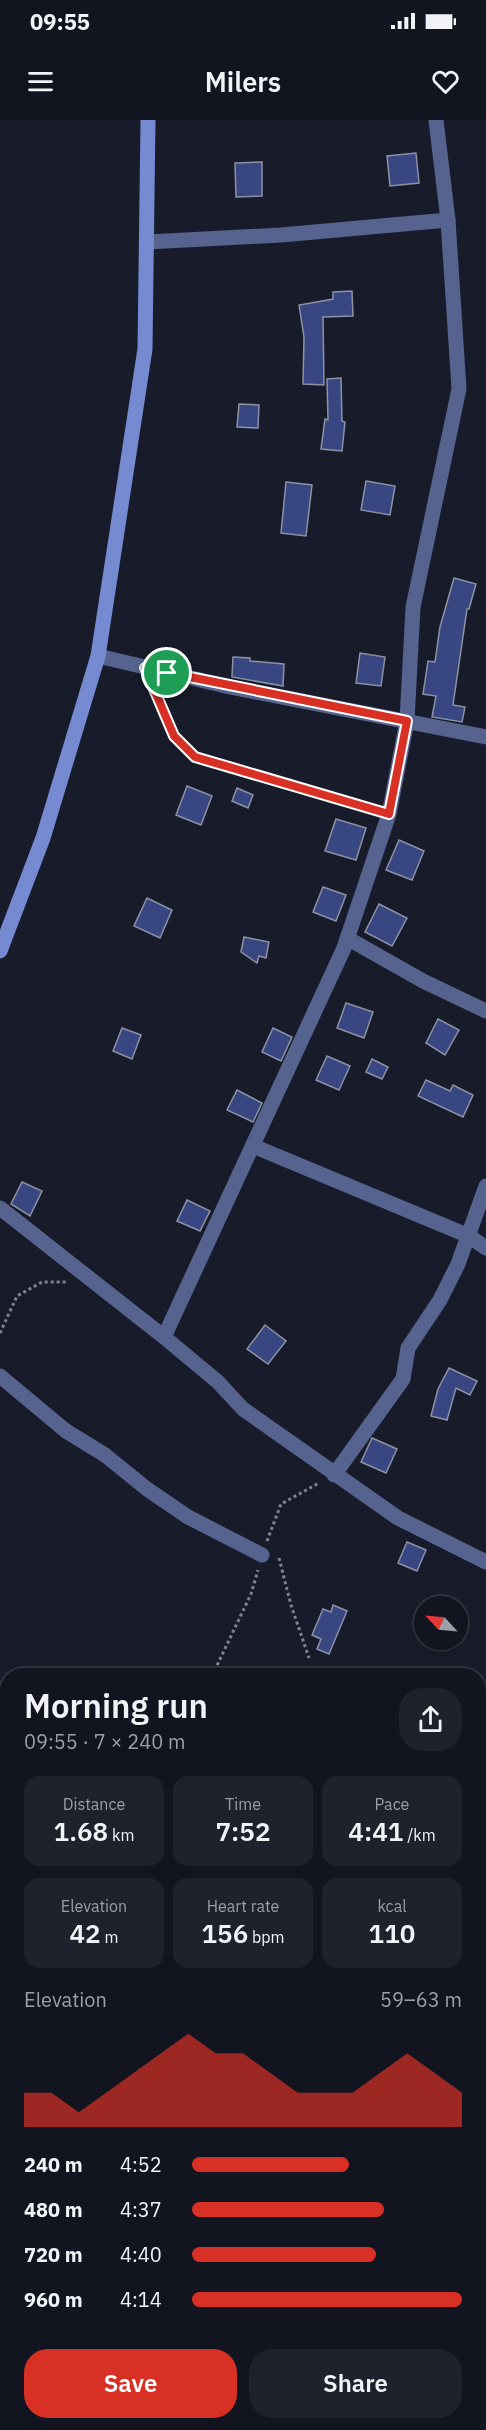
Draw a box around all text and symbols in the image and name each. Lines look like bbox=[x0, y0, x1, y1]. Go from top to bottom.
text: 09:55 bbox=[30, 7, 90, 36]
text: Milers bbox=[205, 64, 281, 99]
icon: menu bbox=[24, 65, 57, 98]
icon: heart bbox=[429, 65, 462, 98]
pin bbox=[141, 647, 192, 698]
icon: arrive bbox=[150, 656, 183, 689]
north arrow bbox=[414, 1596, 468, 1650]
map controls bbox=[414, 1596, 468, 1650]
text: Morning run bbox=[24, 1684, 208, 1727]
button: share bbox=[399, 1688, 462, 1751]
text: 09:55 · 7 × 240 m bbox=[24, 1728, 185, 1755]
text: Distance bbox=[63, 1794, 125, 1814]
text: Time bbox=[225, 1794, 261, 1814]
text: Pace bbox=[375, 1794, 409, 1814]
text: 1.68 bbox=[54, 1814, 108, 1848]
text: 7:52 bbox=[215, 1814, 271, 1848]
text: 4:41 bbox=[348, 1814, 403, 1848]
text: km bbox=[108, 1825, 134, 1845]
text: /km bbox=[403, 1825, 436, 1845]
text: Elevation bbox=[61, 1896, 127, 1916]
text: Heart rate bbox=[207, 1896, 279, 1916]
text: kcal bbox=[377, 1896, 407, 1916]
text: 42 bbox=[70, 1916, 101, 1950]
text: 156 bbox=[201, 1916, 248, 1950]
text: 110 bbox=[369, 1916, 415, 1950]
text: m bbox=[101, 1927, 118, 1947]
text: bpm bbox=[248, 1927, 285, 1947]
text: Elevation bbox=[24, 1986, 107, 2013]
text: 59–63 m bbox=[380, 1986, 462, 2013]
text: 240 m bbox=[24, 2151, 83, 2178]
text: 4:52 bbox=[120, 2151, 162, 2178]
text: 480 m bbox=[24, 2196, 83, 2223]
text: 4:37 bbox=[120, 2196, 162, 2223]
text: 720 m bbox=[24, 2241, 83, 2268]
text: 4:40 bbox=[120, 2241, 162, 2268]
text: 960 m bbox=[24, 2286, 83, 2313]
text: 4:14 bbox=[120, 2286, 162, 2313]
button: Save bbox=[24, 2349, 237, 2418]
button: Share bbox=[249, 2349, 462, 2418]

